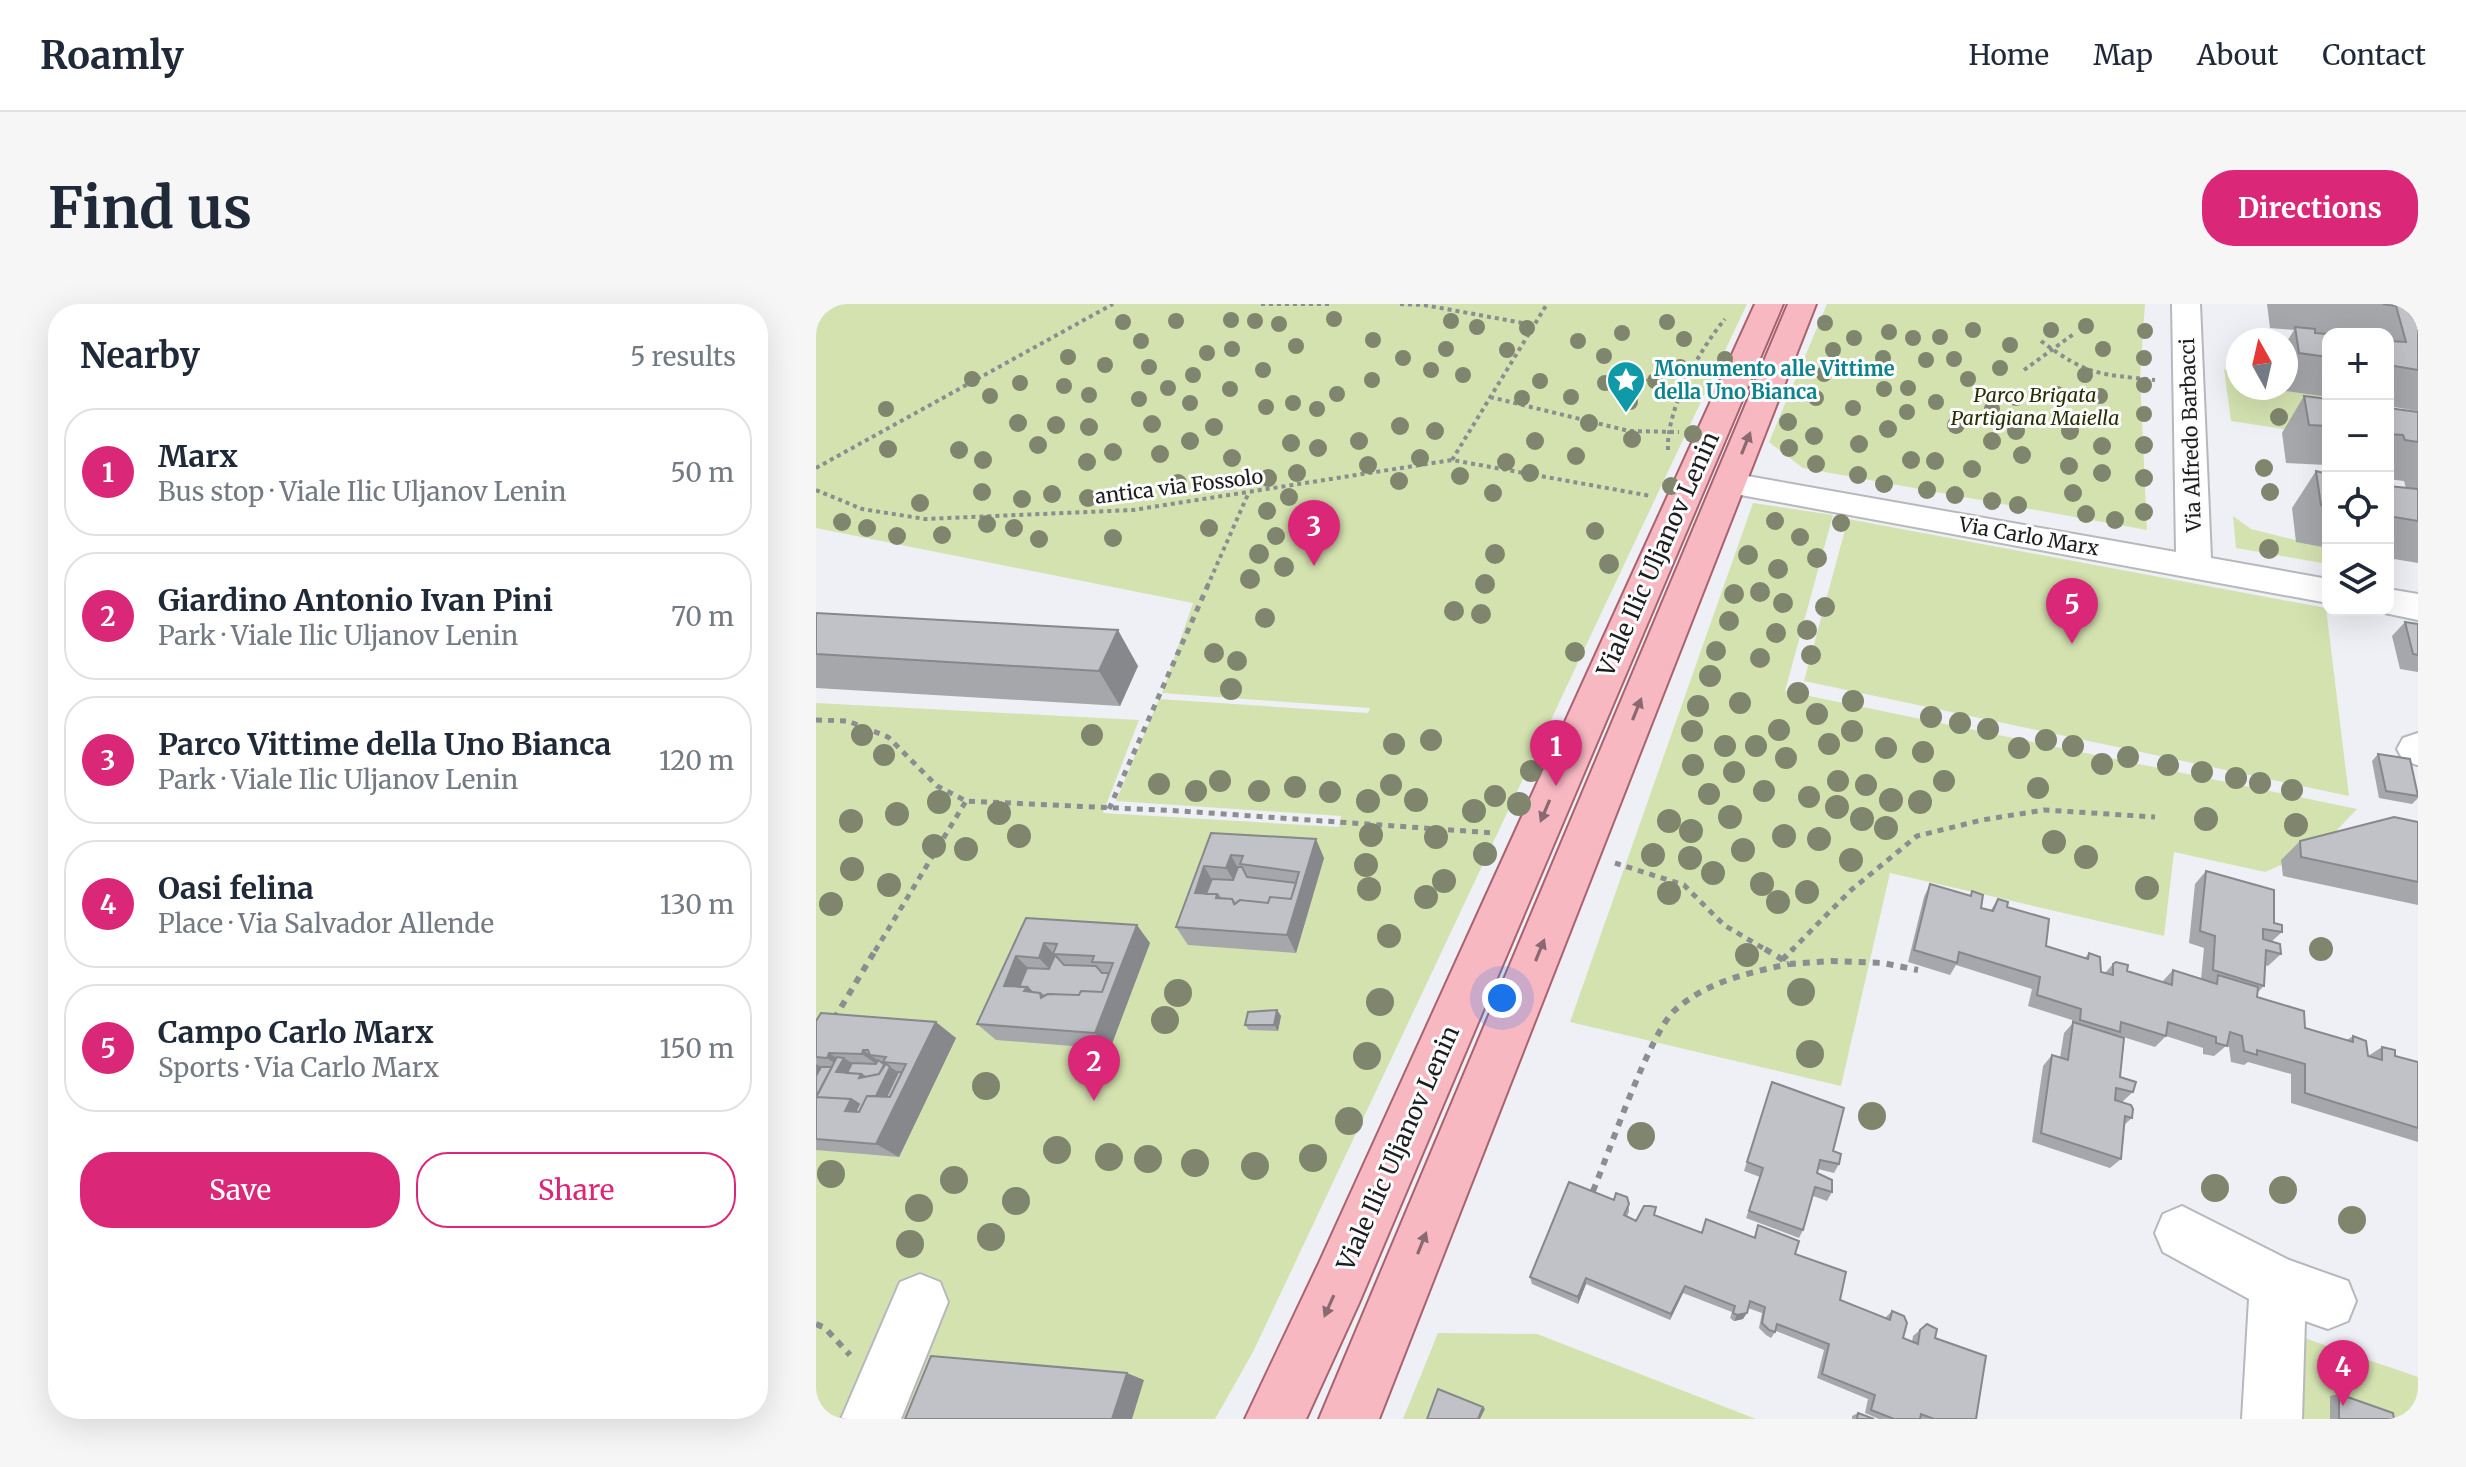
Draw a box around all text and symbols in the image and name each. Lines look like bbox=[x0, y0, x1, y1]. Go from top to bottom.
text: Roamly bbox=[40, 32, 184, 79]
text: Home bbox=[1968, 37, 2049, 73]
text: Map bbox=[2093, 37, 2153, 73]
text: About bbox=[2197, 37, 2278, 73]
text: Contact bbox=[2322, 37, 2426, 73]
button: Directions bbox=[2202, 170, 2418, 246]
text: Find us bbox=[48, 173, 252, 243]
north arrow bbox=[2226, 328, 2298, 400]
map controls bbox=[2322, 328, 2394, 616]
button: + bbox=[2322, 328, 2394, 400]
text: Nearby bbox=[80, 335, 200, 377]
street label: Via Alfredo Barbacci bbox=[2174, 338, 2206, 533]
text: 5 results bbox=[630, 340, 736, 373]
place label: Monumento alle Vittime della Uno Bianca bbox=[1654, 356, 1895, 404]
place icon: Monumento alle Vittime della Uno Bianca bbox=[1605, 359, 1647, 414]
park label: Parco Brigata Partigiana Maiella bbox=[1951, 382, 2119, 430]
button: − bbox=[2322, 400, 2394, 472]
street label: Viale Ilic Uljanov Lenin bbox=[1590, 427, 1726, 682]
one-way arrow bbox=[1740, 431, 1753, 455]
text: Marx bbox=[158, 437, 238, 475]
text: 1 bbox=[102, 456, 114, 489]
text: 50 m bbox=[670, 456, 734, 489]
street label: antica via Fossolo bbox=[1094, 463, 1265, 509]
button: locate bbox=[2322, 472, 2394, 544]
text: Bus stop · Viale Ilic Uljanov Lenin bbox=[158, 475, 566, 508]
pin: 3 bbox=[1288, 500, 1340, 566]
street label: Via Carlo Marx bbox=[1956, 511, 2101, 561]
button: layers bbox=[2322, 544, 2394, 616]
pin: 5 bbox=[2046, 578, 2098, 644]
text: Giardino Antonio Ivan Pini bbox=[158, 581, 553, 619]
text: 2 bbox=[100, 600, 116, 633]
text: 70 m bbox=[671, 600, 734, 633]
text: Park · Viale Ilic Uljanov Lenin bbox=[158, 619, 518, 652]
one-way arrow bbox=[1630, 697, 1643, 721]
pin: 1 bbox=[1530, 720, 1582, 786]
text: Parco Vittime della Uno Bianca bbox=[158, 725, 611, 763]
text: 3 bbox=[101, 744, 115, 777]
text: 120 m bbox=[659, 744, 734, 777]
text: Park · Viale Ilic Uljanov Lenin bbox=[158, 763, 518, 796]
one-way arrow bbox=[1539, 799, 1552, 823]
text: Oasi felina bbox=[158, 869, 314, 907]
text: 4 bbox=[100, 888, 116, 921]
text: 130 m bbox=[660, 888, 734, 921]
text: Place · Via Salvador Allende bbox=[158, 907, 494, 940]
one-way arrow bbox=[1534, 938, 1547, 962]
your location bbox=[1482, 978, 1522, 1018]
text: Campo Carlo Marx bbox=[158, 1013, 433, 1051]
street label: Viale Ilic Uljanov Lenin bbox=[1330, 1021, 1466, 1276]
text: 5 bbox=[100, 1032, 116, 1065]
text: 150 m bbox=[660, 1032, 734, 1065]
pin: 2 bbox=[1068, 1035, 1120, 1101]
text: Sports · Via Carlo Marx bbox=[158, 1051, 439, 1084]
button: Save bbox=[80, 1152, 400, 1228]
button: Share bbox=[416, 1152, 736, 1228]
one-way arrow bbox=[1415, 1231, 1428, 1255]
one-way arrow bbox=[1322, 1294, 1336, 1317]
pin: 4 bbox=[2317, 1340, 2369, 1406]

